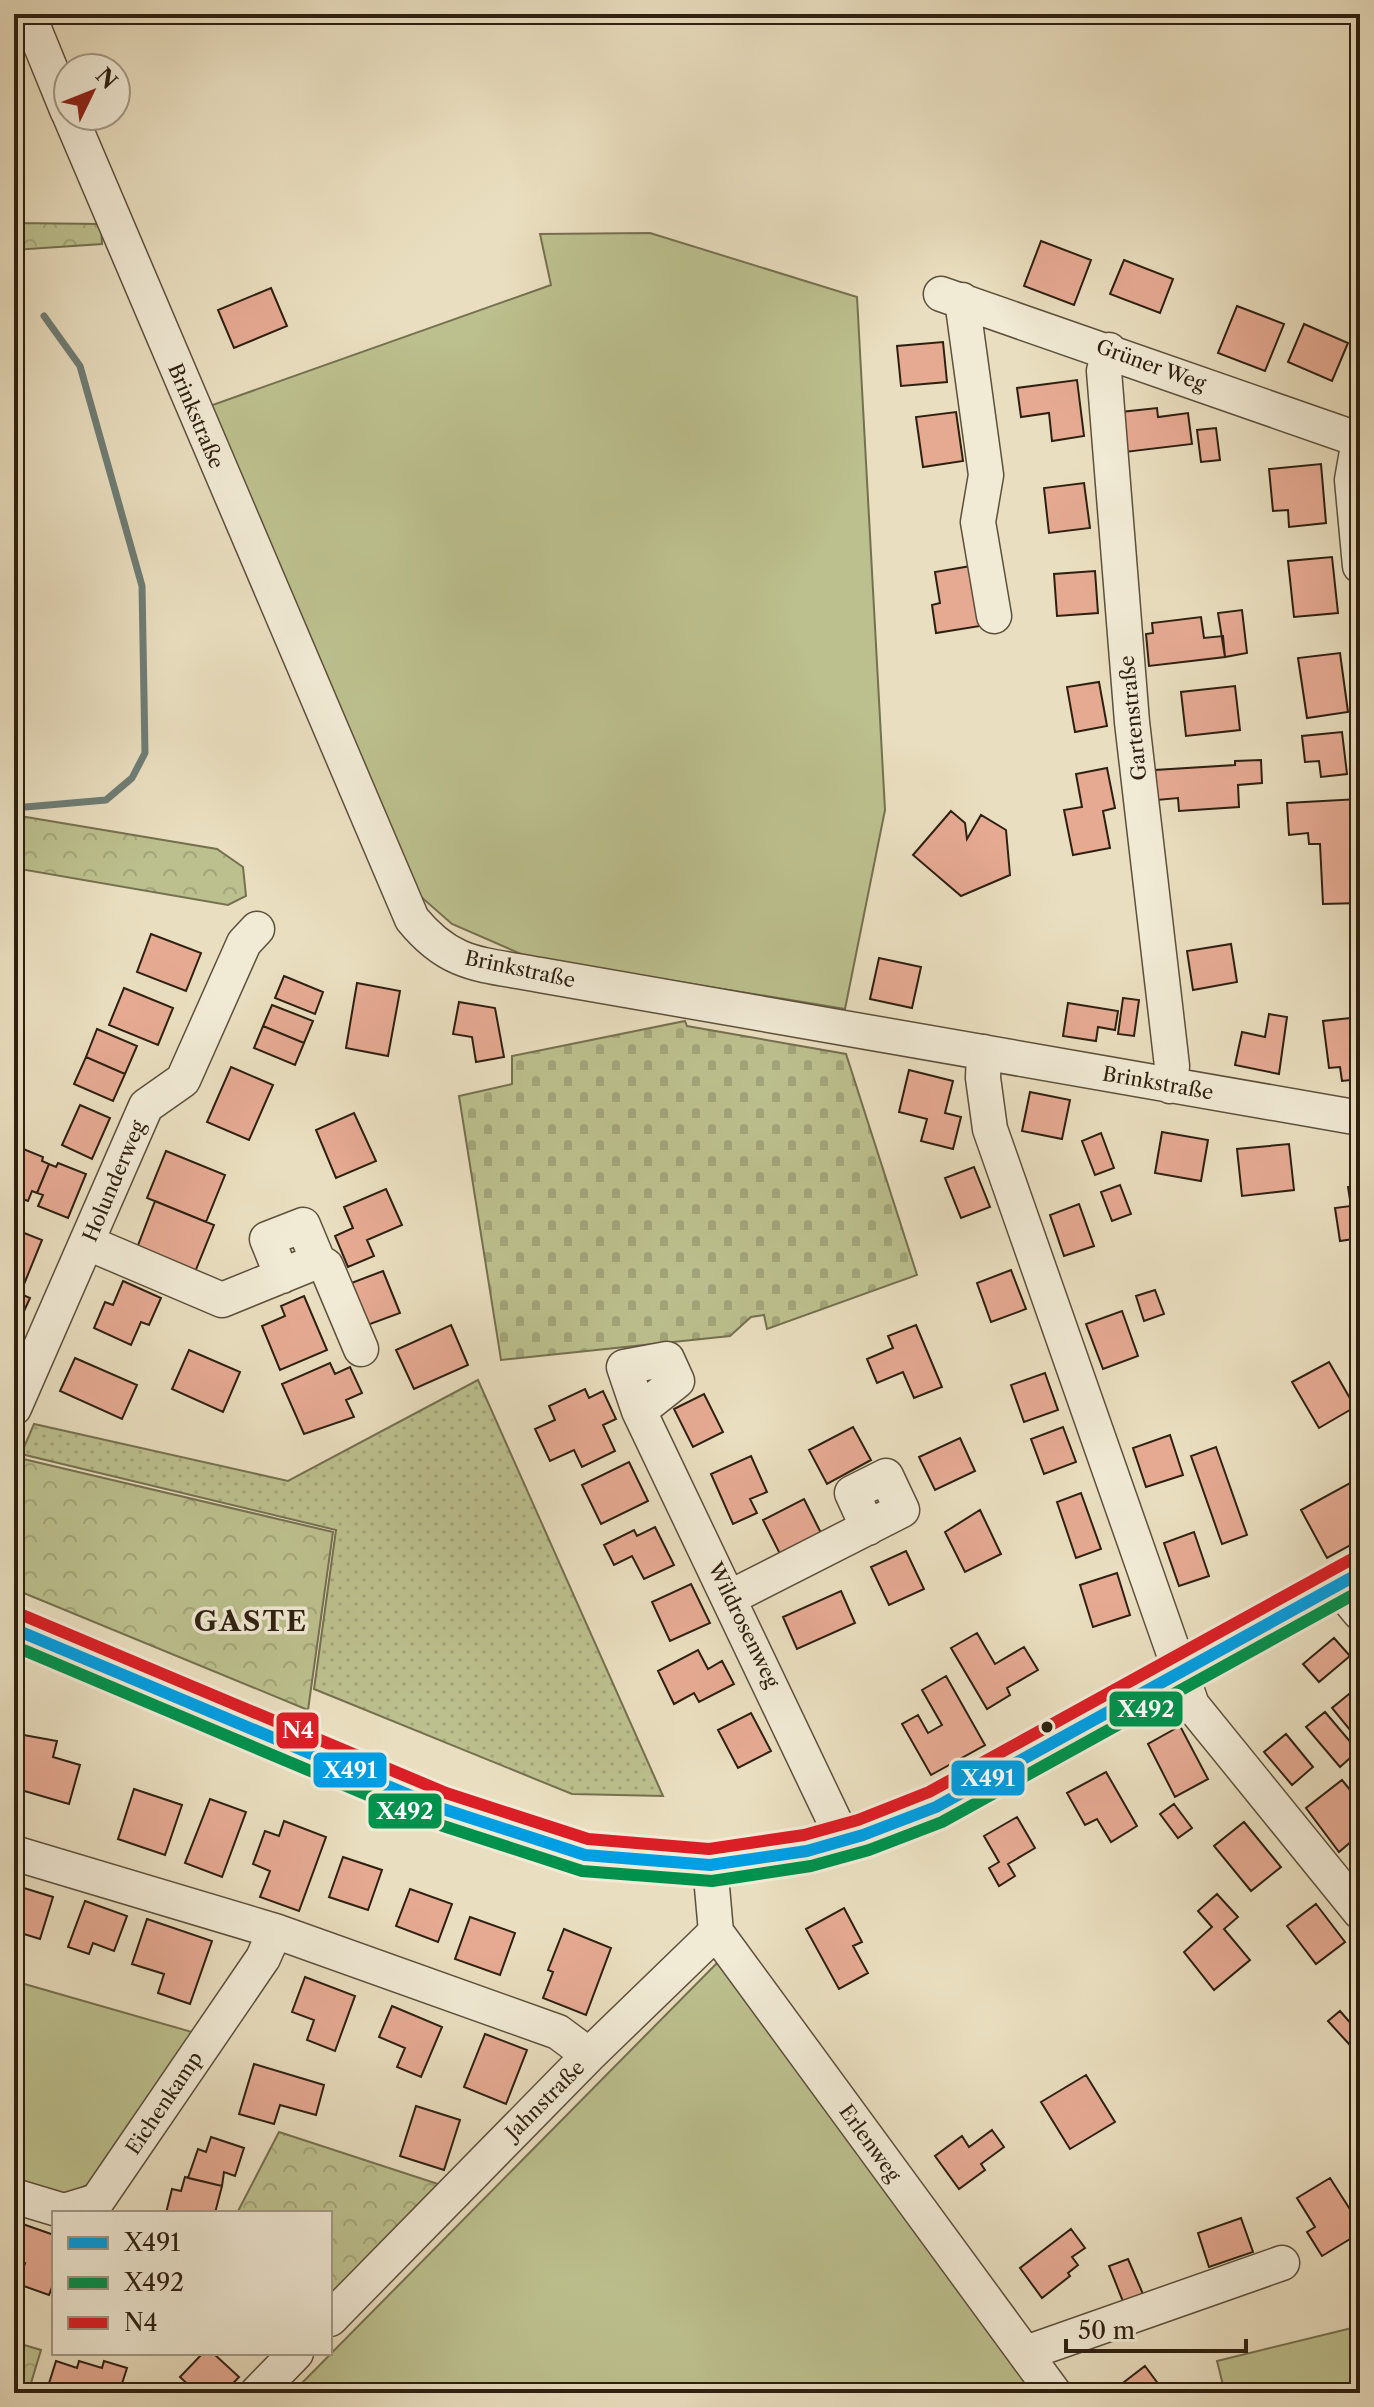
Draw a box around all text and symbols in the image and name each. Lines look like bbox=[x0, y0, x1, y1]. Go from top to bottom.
north arrow bbox=[52, 52, 132, 132]
text: N bbox=[90, 63, 123, 95]
street label: Grüner Weg bbox=[1093, 334, 1209, 396]
street label: Brinkstraße bbox=[163, 360, 229, 472]
street label: Gartenstraße bbox=[1115, 654, 1151, 782]
street label: Brinkstraße bbox=[463, 946, 577, 992]
street label: Brinkstraße bbox=[1101, 1061, 1215, 1105]
street label: Holunderweg bbox=[78, 1116, 150, 1245]
street label: Wildrosenweg bbox=[703, 1558, 785, 1692]
district label: GASTE bbox=[194, 1604, 308, 1638]
line badge: X492 bbox=[1108, 1690, 1184, 1728]
text: X492 bbox=[1116, 1696, 1175, 1723]
line badge: N4 bbox=[275, 1711, 320, 1750]
text: N4 bbox=[282, 1717, 314, 1744]
unlabelled marker bbox=[1039, 1719, 1055, 1735]
line badge: X491 bbox=[312, 1751, 388, 1789]
text: X491 bbox=[322, 1757, 377, 1784]
line badge: X491 bbox=[950, 1759, 1026, 1797]
text: X491 bbox=[960, 1765, 1015, 1792]
line badge: X492 bbox=[367, 1792, 443, 1830]
text: X492 bbox=[375, 1798, 434, 1825]
street label: Eichenkamp bbox=[121, 2047, 207, 2159]
street label: Jahnstraße bbox=[498, 2055, 590, 2147]
street label: Erlenweg bbox=[834, 2100, 906, 2186]
legend bbox=[52, 2211, 332, 2355]
text: X491 bbox=[123, 2228, 180, 2257]
text: X492 bbox=[123, 2268, 184, 2297]
scale bar bbox=[1066, 2303, 1246, 2353]
text: N4 bbox=[124, 2308, 158, 2337]
text: 50 m bbox=[1078, 2316, 1135, 2345]

